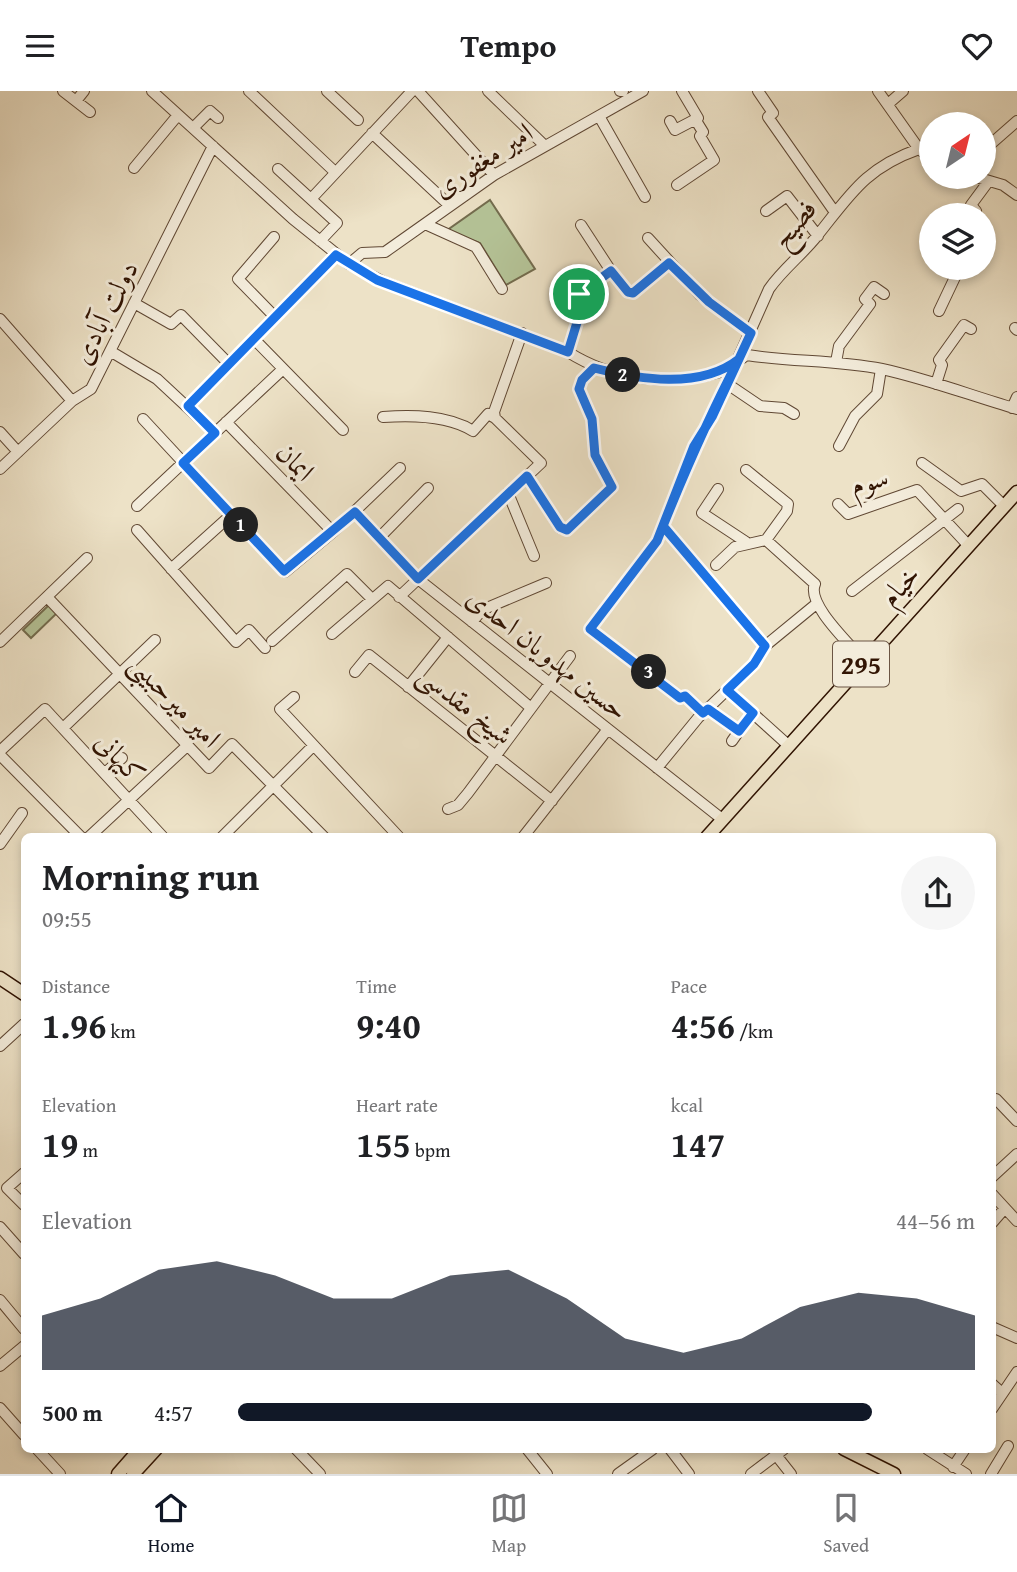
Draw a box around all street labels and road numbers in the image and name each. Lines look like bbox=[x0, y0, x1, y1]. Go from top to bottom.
street label: امیر مغفوری bbox=[424, 111, 540, 207]
street label: فصیح bbox=[760, 189, 830, 260]
street label: دولت آبادی bbox=[60, 253, 148, 371]
street label: ایمان bbox=[267, 432, 325, 490]
street label: سوم bbox=[845, 455, 894, 510]
street label: خیام bbox=[869, 555, 933, 619]
street label: حسین مهدویان احدی bbox=[458, 577, 638, 729]
road number: 295 bbox=[833, 642, 889, 687]
street label: امیر میرحبیبی bbox=[118, 644, 231, 758]
street label: شیخ مقدسی bbox=[406, 654, 523, 758]
street label: کیهانی bbox=[86, 722, 156, 792]

